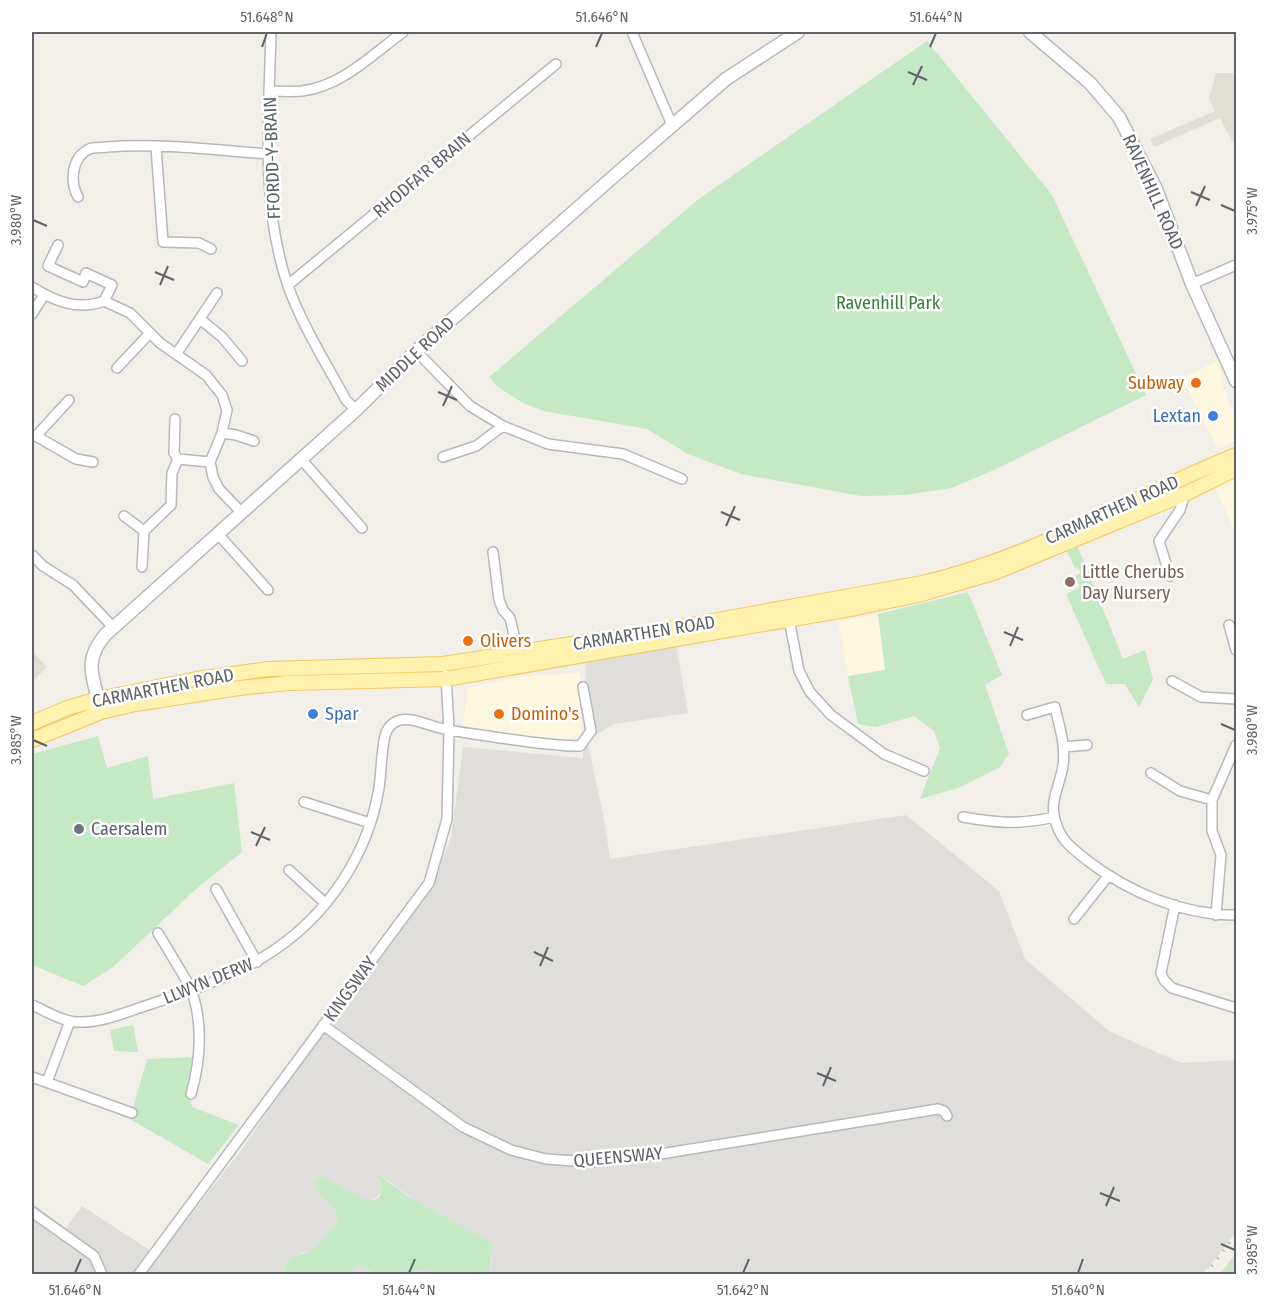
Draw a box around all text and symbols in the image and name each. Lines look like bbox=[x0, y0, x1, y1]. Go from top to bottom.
text: 51.648°N bbox=[240, 8, 294, 26]
text: 51.646°N bbox=[575, 8, 629, 26]
text: 51.644°N bbox=[909, 8, 963, 26]
street label: FFORDD-Y-BRAIN bbox=[259, 96, 285, 220]
street label: RHODFA'R BRAIN bbox=[369, 128, 475, 222]
street label: RAVENHILL ROAD bbox=[1118, 131, 1188, 253]
text: 3.975°W bbox=[1243, 187, 1261, 235]
text: 3.980°W bbox=[7, 195, 25, 245]
park label: Ravenhill Park bbox=[836, 292, 941, 314]
street label: MIDDLE ROAD bbox=[371, 312, 459, 396]
place label: Subway bbox=[1128, 372, 1184, 394]
marker: Subway bbox=[1189, 376, 1203, 390]
place label: Lextan bbox=[1153, 405, 1201, 427]
marker: Lextan bbox=[1206, 409, 1220, 423]
street label: CARMARTHEN ROAD bbox=[1042, 471, 1182, 549]
place label: Little Cherubs Day Nursery bbox=[1082, 561, 1184, 604]
marker: Little Cherubs Day Nursery bbox=[1063, 575, 1077, 589]
street label: CARMARTHEN ROAD bbox=[571, 611, 717, 655]
place label: Olivers bbox=[480, 630, 531, 652]
marker: Olivers bbox=[461, 634, 475, 648]
street label: CARMARTHEN ROAD bbox=[90, 663, 236, 713]
place label: Spar bbox=[325, 703, 359, 725]
place label: Domino's bbox=[511, 703, 580, 725]
text: 3.980°W bbox=[1243, 705, 1261, 755]
marker: Spar bbox=[306, 707, 320, 721]
marker: Domino's bbox=[492, 707, 506, 721]
text: 3.985°W bbox=[7, 715, 25, 765]
place label: Caersalem bbox=[91, 818, 167, 840]
marker: Caersalem bbox=[72, 822, 86, 836]
street label: KINGSWAY bbox=[319, 952, 381, 1026]
street label: LLWYN DERW bbox=[160, 953, 257, 1009]
street label: QUEENSWAY bbox=[572, 1142, 664, 1172]
text: 3.985°W bbox=[1243, 1225, 1261, 1275]
text: 51.646°N bbox=[48, 1281, 102, 1299]
text: 51.644°N bbox=[382, 1281, 436, 1299]
text: 51.642°N bbox=[717, 1281, 769, 1299]
text: 51.640°N bbox=[1051, 1281, 1105, 1299]

